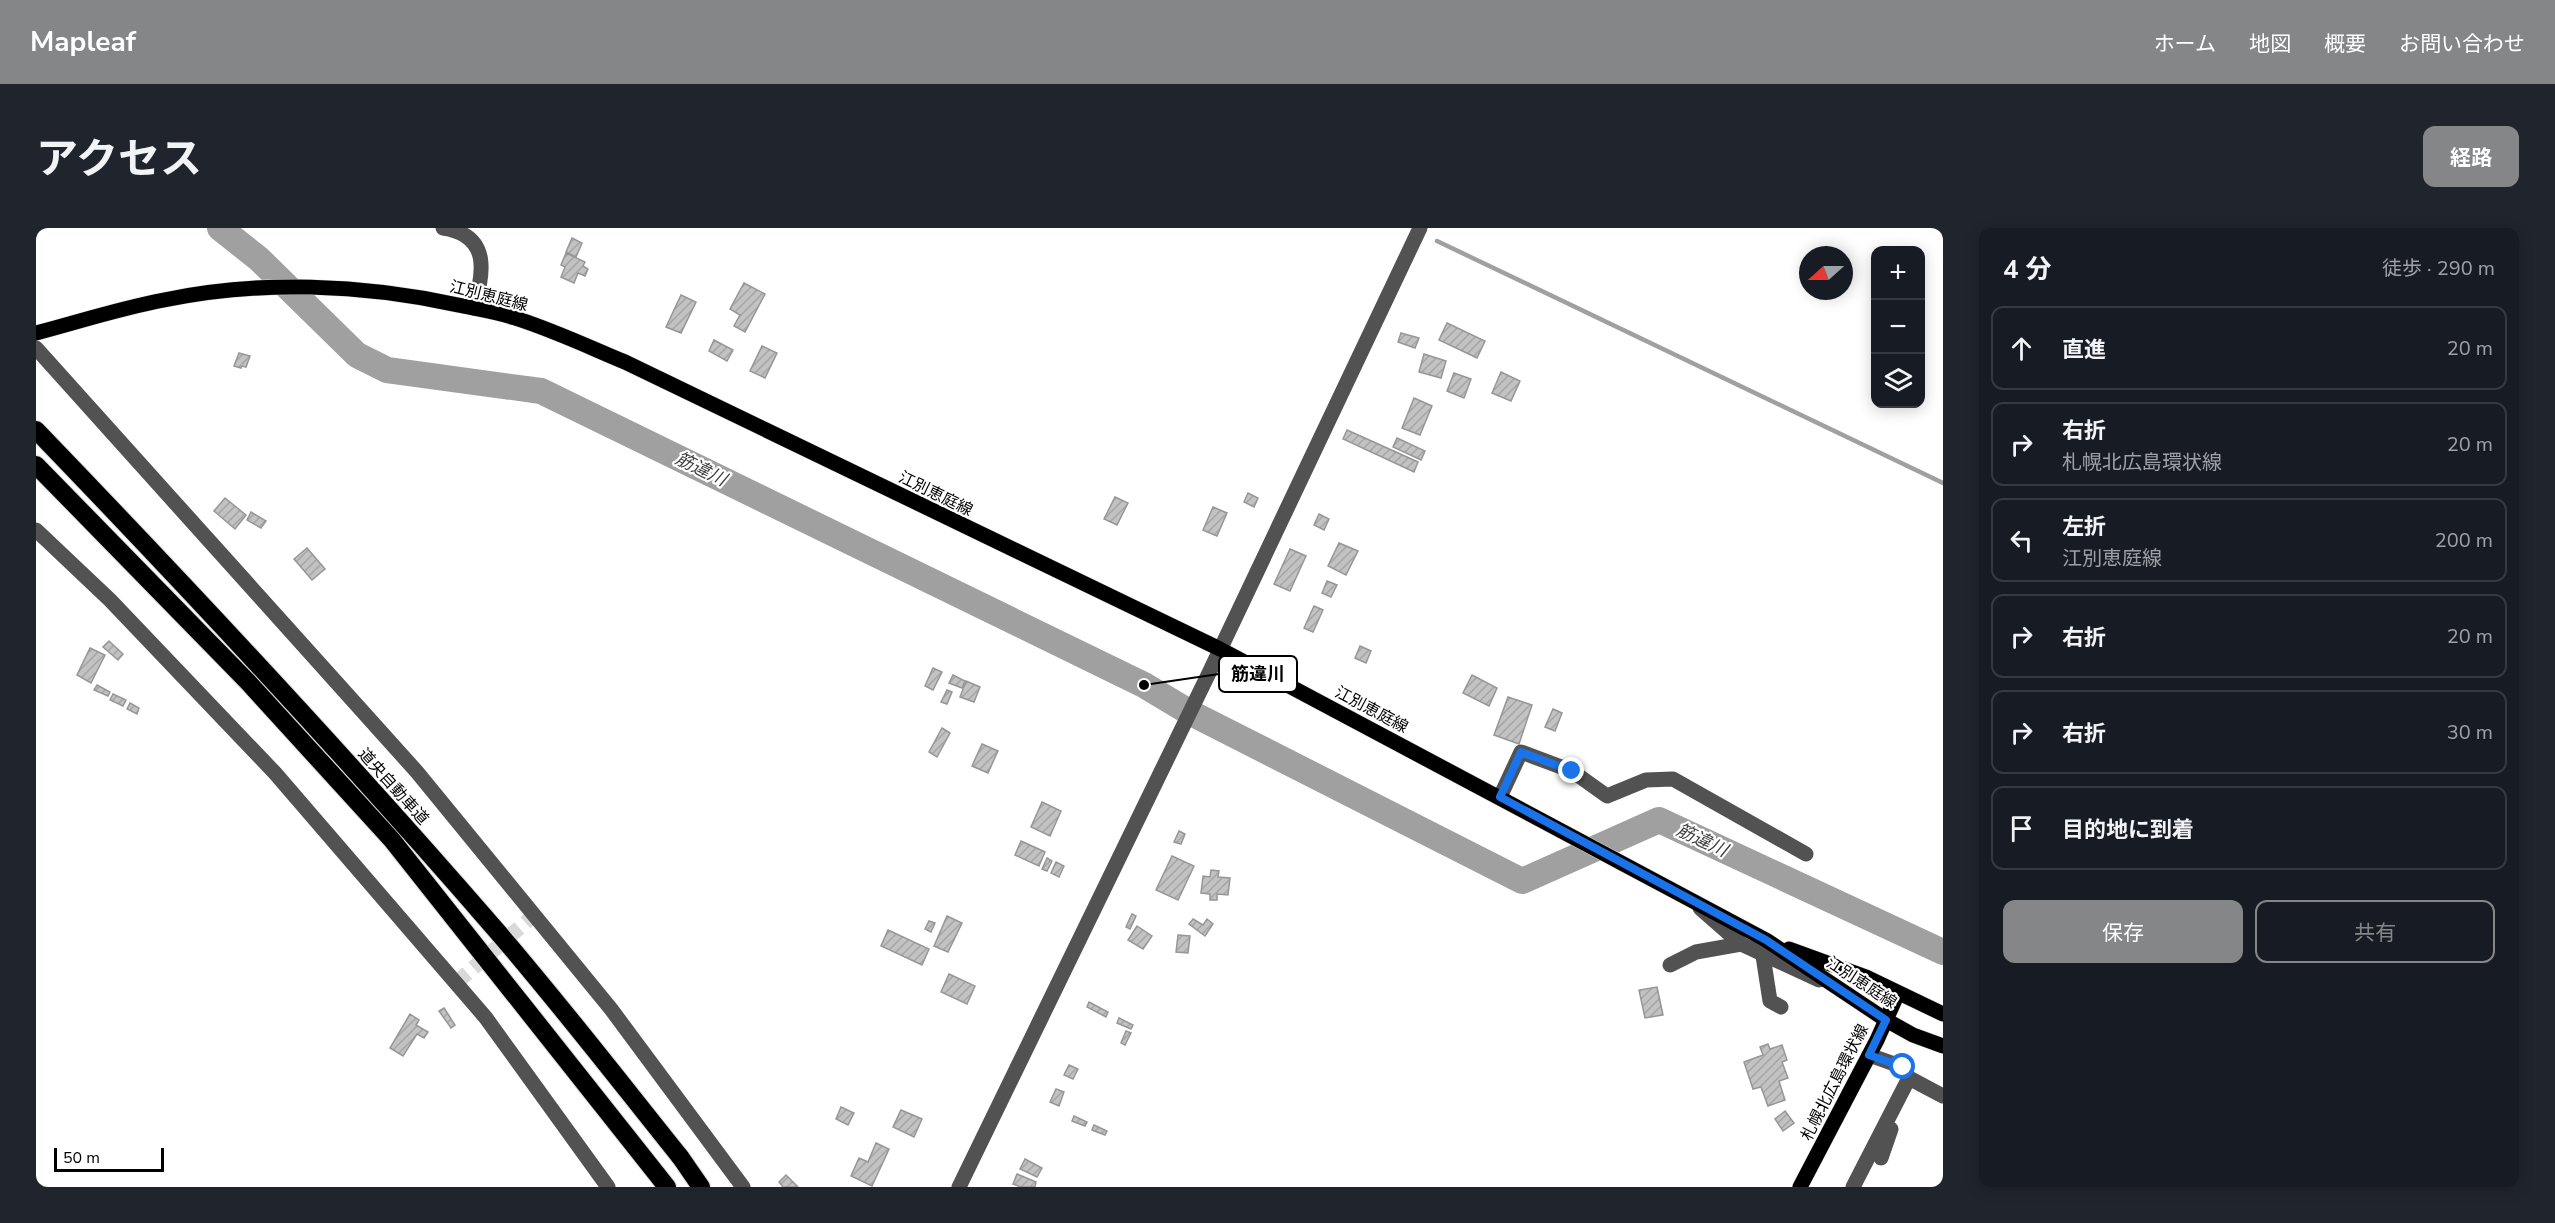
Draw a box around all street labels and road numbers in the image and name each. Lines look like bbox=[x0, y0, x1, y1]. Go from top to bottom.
street label: 江別恵庭線 bbox=[447, 276, 530, 316]
street label: 江別恵庭線 bbox=[895, 466, 976, 521]
street label: 江別恵庭線 bbox=[1331, 681, 1412, 738]
street label: 道央自動車道 bbox=[353, 744, 434, 830]
street label: 江別恵庭線 bbox=[1822, 952, 1901, 1014]
street label: 札幌北広島環状線 bbox=[1796, 1020, 1874, 1144]

